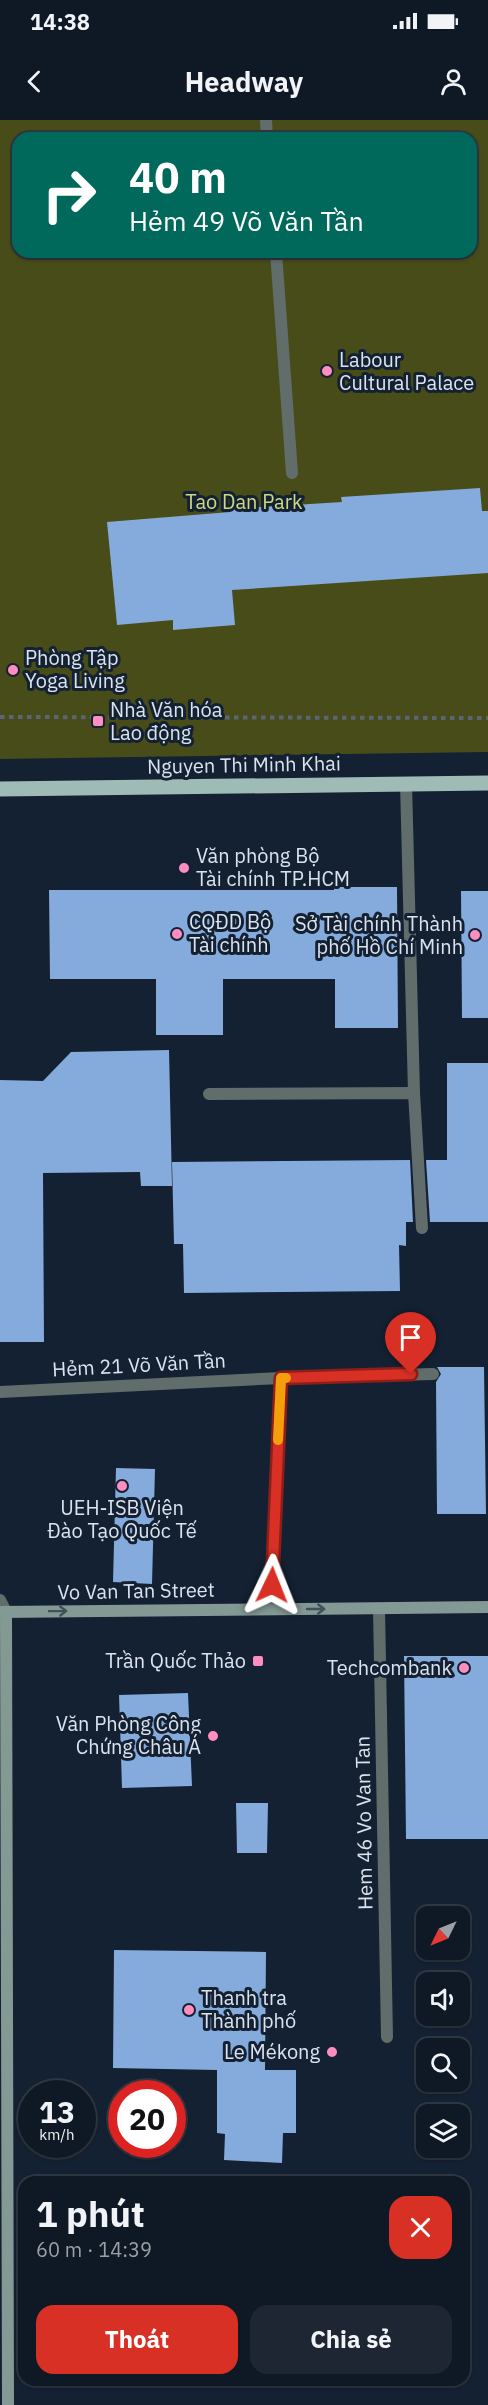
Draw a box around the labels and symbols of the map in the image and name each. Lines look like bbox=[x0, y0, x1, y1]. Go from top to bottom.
place label: Labour Cultural Palace bbox=[339, 346, 474, 396]
marker: Labour Cultural Palace bbox=[320, 364, 334, 378]
park label: Tao Dan Park bbox=[185, 488, 303, 515]
place label: Phòng Tập Yoga Living bbox=[25, 644, 125, 694]
marker: Phòng Tập Yoga Living bbox=[6, 663, 20, 677]
place label: Nhà Văn hóa Lao động bbox=[110, 696, 223, 746]
marker: Nhà Văn hóa Lao động bbox=[91, 714, 105, 728]
street label: Nguyen Thi Minh Khai bbox=[147, 749, 341, 780]
place label: Văn phòng Bộ Tài chính TP.HCM bbox=[196, 842, 350, 892]
marker: Văn phòng Bộ Tài chính TP.HCM bbox=[177, 861, 191, 875]
place label: CQĐD Bộ Tài chính bbox=[189, 908, 271, 958]
place label: Sở Tài chính Thành phố Hồ Chí Minh bbox=[295, 910, 463, 960]
marker: CQĐD Bộ Tài chính bbox=[170, 927, 184, 941]
marker: Sở Tài chính Thành phố Hồ Chí Minh bbox=[468, 928, 482, 942]
pin bbox=[385, 1312, 436, 1374]
street label: Hẻm 21 Võ Văn Tần bbox=[51, 1346, 227, 1383]
marker: UEH-ISB Viện Đào Tạo Quốc Tế bbox=[115, 1479, 129, 1493]
place label: UEH-ISB Viện Đào Tạo Quốc Tế bbox=[47, 1494, 197, 1544]
position arrow bbox=[240, 1553, 304, 1617]
street label: Vo Van Tan Street bbox=[57, 1576, 215, 1605]
one-way arrow bbox=[306, 1603, 326, 1615]
one-way arrow bbox=[48, 1605, 68, 1617]
place label: Trần Quốc Thảo bbox=[105, 1647, 246, 1674]
marker: Trần Quốc Thảo bbox=[251, 1654, 265, 1668]
place label: Techcombank bbox=[327, 1654, 452, 1681]
marker: Techcombank bbox=[457, 1661, 471, 1675]
place label: Văn Phòng Công Chứng Châu Á bbox=[56, 1710, 201, 1760]
marker: Văn Phòng Công Chứng Châu Á bbox=[206, 1729, 220, 1743]
street label: Hem 46 Vo Van Tan bbox=[348, 1736, 379, 1910]
north arrow bbox=[416, 1906, 470, 1960]
place label: Thanh tra Thành phố bbox=[201, 1984, 296, 2034]
marker: Thanh tra Thành phố bbox=[182, 2003, 196, 2017]
place label: Le Mékong bbox=[224, 2038, 320, 2065]
marker: Le Mékong bbox=[325, 2045, 339, 2059]
speed limit sign: 20 bbox=[108, 2080, 186, 2158]

